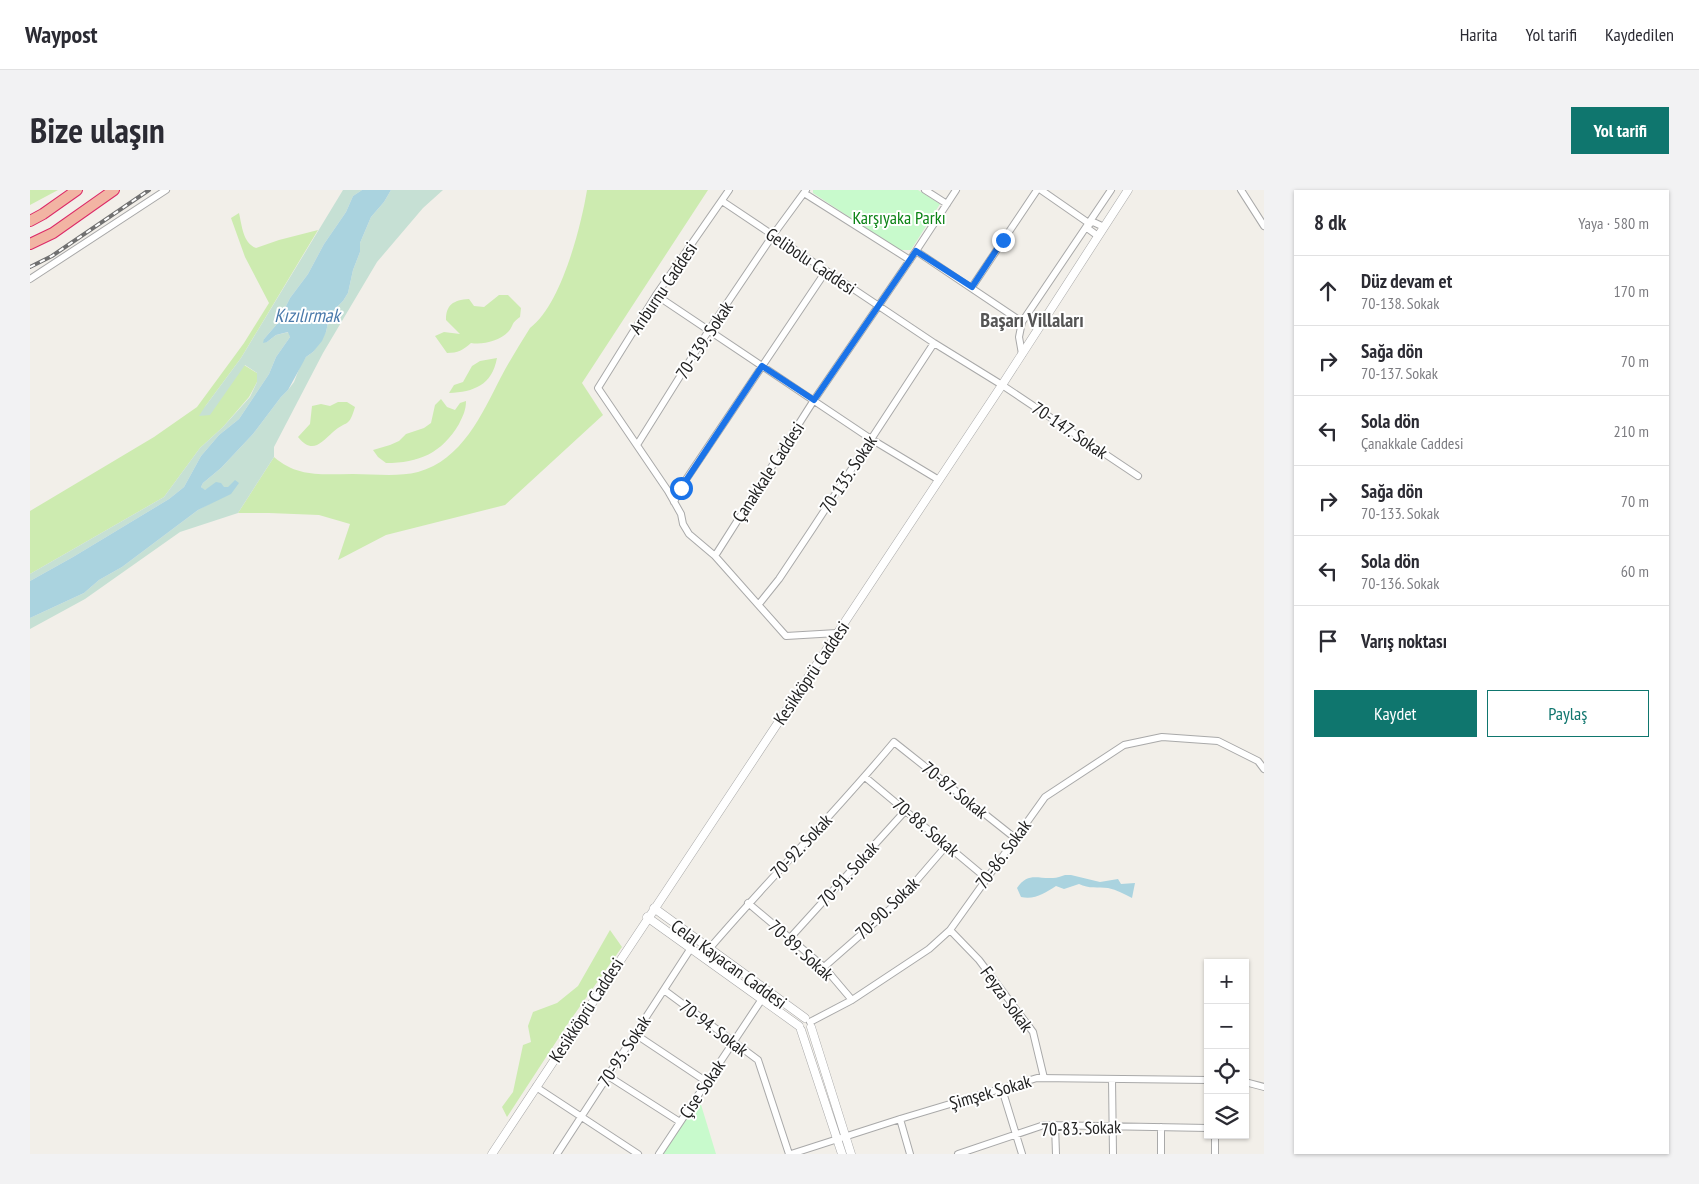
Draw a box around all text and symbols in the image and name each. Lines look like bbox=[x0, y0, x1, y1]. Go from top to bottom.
text: Waypost bbox=[25, 19, 98, 50]
text: Harita bbox=[1460, 23, 1498, 46]
text: Yol tarifi bbox=[1526, 23, 1577, 46]
text: Kaydedilen bbox=[1605, 23, 1674, 46]
text: Bize ulaşın bbox=[30, 107, 165, 153]
button: Yol tarifi bbox=[1571, 107, 1669, 154]
park label: Karşıyaka Parkı bbox=[852, 206, 946, 229]
text: 8 dk bbox=[1314, 209, 1346, 236]
text: Yaya · 580 m bbox=[1578, 213, 1649, 233]
street label: Gelibolu Caddesi bbox=[761, 222, 861, 300]
route end bbox=[992, 229, 1015, 252]
street label: Arıburnu Caddesi bbox=[624, 238, 702, 338]
text: Düz devam et bbox=[1361, 269, 1452, 293]
icon: ahead bbox=[1314, 277, 1342, 305]
text: 170 m bbox=[1614, 281, 1649, 301]
text: 70-138. Sokak bbox=[1361, 293, 1439, 313]
street label: 70-139. Sokak bbox=[670, 297, 738, 383]
water label: Kızılırmak bbox=[274, 303, 342, 327]
district label: Başarı Villaları bbox=[980, 307, 1084, 333]
text: Sağa dön bbox=[1361, 339, 1423, 363]
icon: right bbox=[1314, 347, 1342, 375]
text: 70 m bbox=[1621, 351, 1649, 371]
text: 70-137. Sokak bbox=[1361, 363, 1438, 383]
street label: 70-147. Sokak bbox=[1028, 396, 1112, 464]
text: Sola dön bbox=[1361, 409, 1420, 433]
street label: Çanakkale Caddesi bbox=[727, 417, 809, 527]
icon: left bbox=[1314, 417, 1342, 445]
text: 210 m bbox=[1614, 421, 1649, 441]
street label: 70-135. Sokak bbox=[814, 431, 882, 517]
text: Çanakkale Caddesi bbox=[1361, 433, 1463, 453]
route start bbox=[670, 477, 693, 500]
text: Sağa dön bbox=[1361, 479, 1423, 503]
icon: right bbox=[1314, 487, 1342, 515]
text: 70 m bbox=[1621, 491, 1649, 511]
text: 70-133. Sokak bbox=[1361, 503, 1439, 523]
text: Sola dön bbox=[1361, 549, 1420, 573]
icon: left bbox=[1314, 557, 1342, 585]
text: 60 m bbox=[1621, 561, 1649, 581]
text: 70-136. Sokak bbox=[1361, 573, 1439, 593]
street label: Kesikköprü Caddesi bbox=[768, 617, 854, 729]
icon: arrive bbox=[1314, 627, 1342, 655]
text: Varış noktası bbox=[1361, 629, 1447, 653]
button: Kaydet bbox=[1314, 690, 1477, 737]
button: Paylaş bbox=[1487, 690, 1649, 737]
street label: 70-87. Sokak bbox=[917, 756, 993, 824]
street label: 70-88. Sokak bbox=[888, 792, 964, 862]
street label: 70-92. Sokak bbox=[765, 809, 837, 883]
street label: 70-86. Sokak bbox=[970, 815, 1036, 893]
street label: 70-91. Sokak bbox=[813, 837, 883, 911]
street label: 70-90. Sokak bbox=[850, 872, 924, 944]
street label: Celal Kayacan Caddesi bbox=[667, 914, 791, 1014]
street label: 70-89. Sokak bbox=[764, 915, 838, 985]
street label: Kesikköprü Caddesi bbox=[544, 954, 628, 1066]
map controls bbox=[1204, 959, 1249, 1139]
button: + bbox=[1204, 959, 1249, 1004]
street label: Feyza Sokak bbox=[976, 962, 1038, 1036]
street label: 70-94. Sokak bbox=[675, 995, 753, 1061]
button: − bbox=[1204, 1004, 1249, 1049]
street label: 70-93. Sokak bbox=[593, 1011, 655, 1091]
button: locate bbox=[1204, 1049, 1249, 1094]
street label: Çise Sokak bbox=[674, 1055, 730, 1123]
street label: Şimşek Sokak bbox=[947, 1069, 1033, 1115]
button: layers bbox=[1204, 1094, 1249, 1139]
street label: 70-83. Sokak bbox=[1041, 1115, 1121, 1141]

